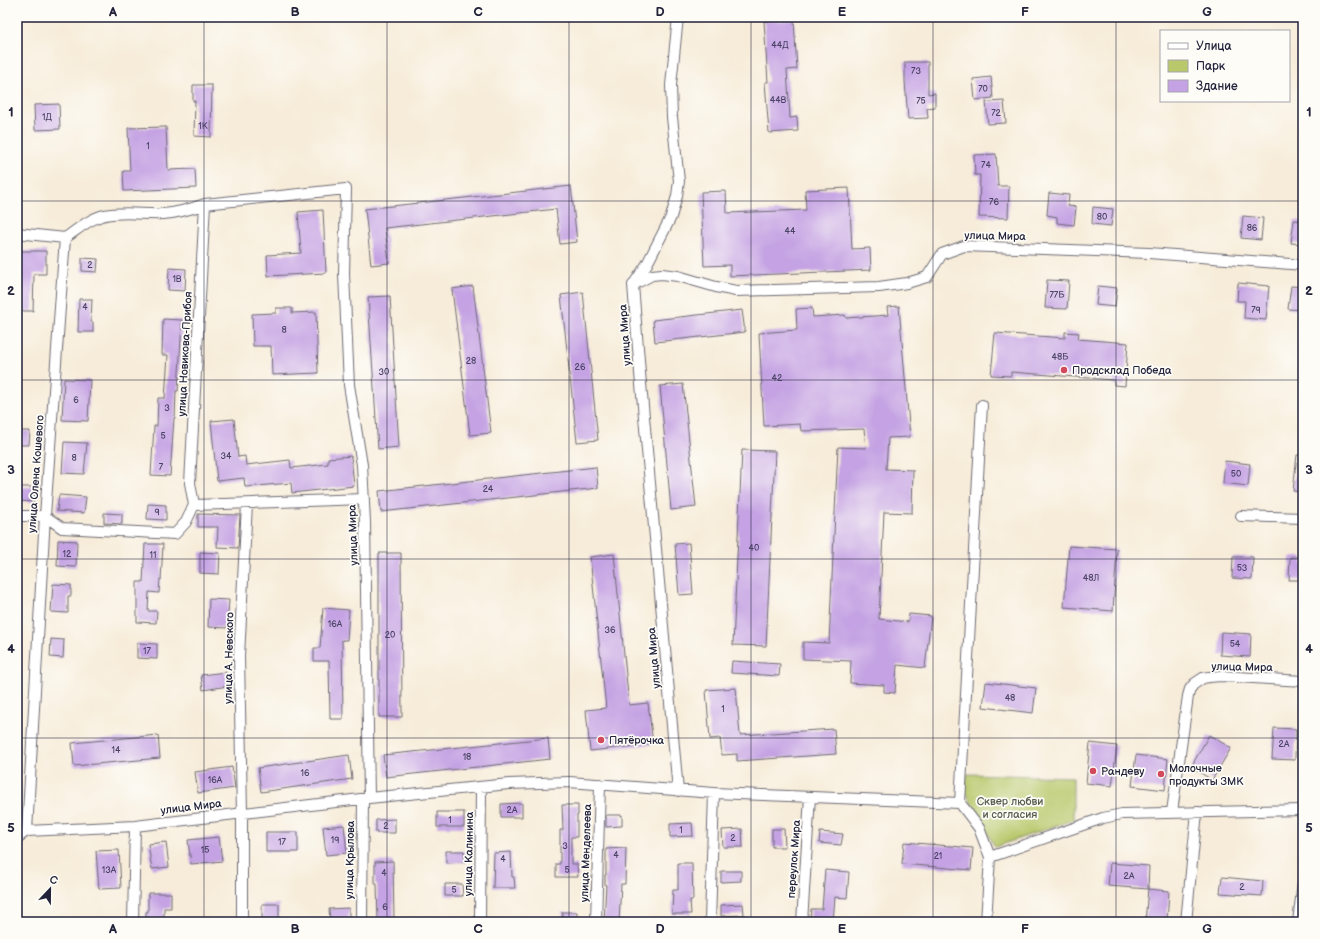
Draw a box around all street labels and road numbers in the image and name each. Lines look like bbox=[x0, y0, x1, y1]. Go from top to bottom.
street label: улица Мира bbox=[964, 229, 1026, 243]
street label: улица Новикова-Прибоя bbox=[175, 291, 195, 417]
street label: улица Мира bbox=[616, 303, 634, 366]
street label: улица Олена Кошевого bbox=[25, 414, 47, 533]
street label: улица Мира bbox=[345, 504, 361, 566]
street label: улица А. Невского bbox=[222, 612, 236, 704]
street label: улица Мира bbox=[645, 626, 663, 689]
street label: улица Мира bbox=[1211, 660, 1273, 674]
street label: улица Мира bbox=[160, 797, 223, 817]
street label: улица Менделеева bbox=[578, 803, 594, 902]
street label: улица Калинина bbox=[462, 811, 476, 896]
street label: переулок Мира bbox=[785, 819, 803, 899]
street label: улица Крылова bbox=[343, 820, 357, 900]

